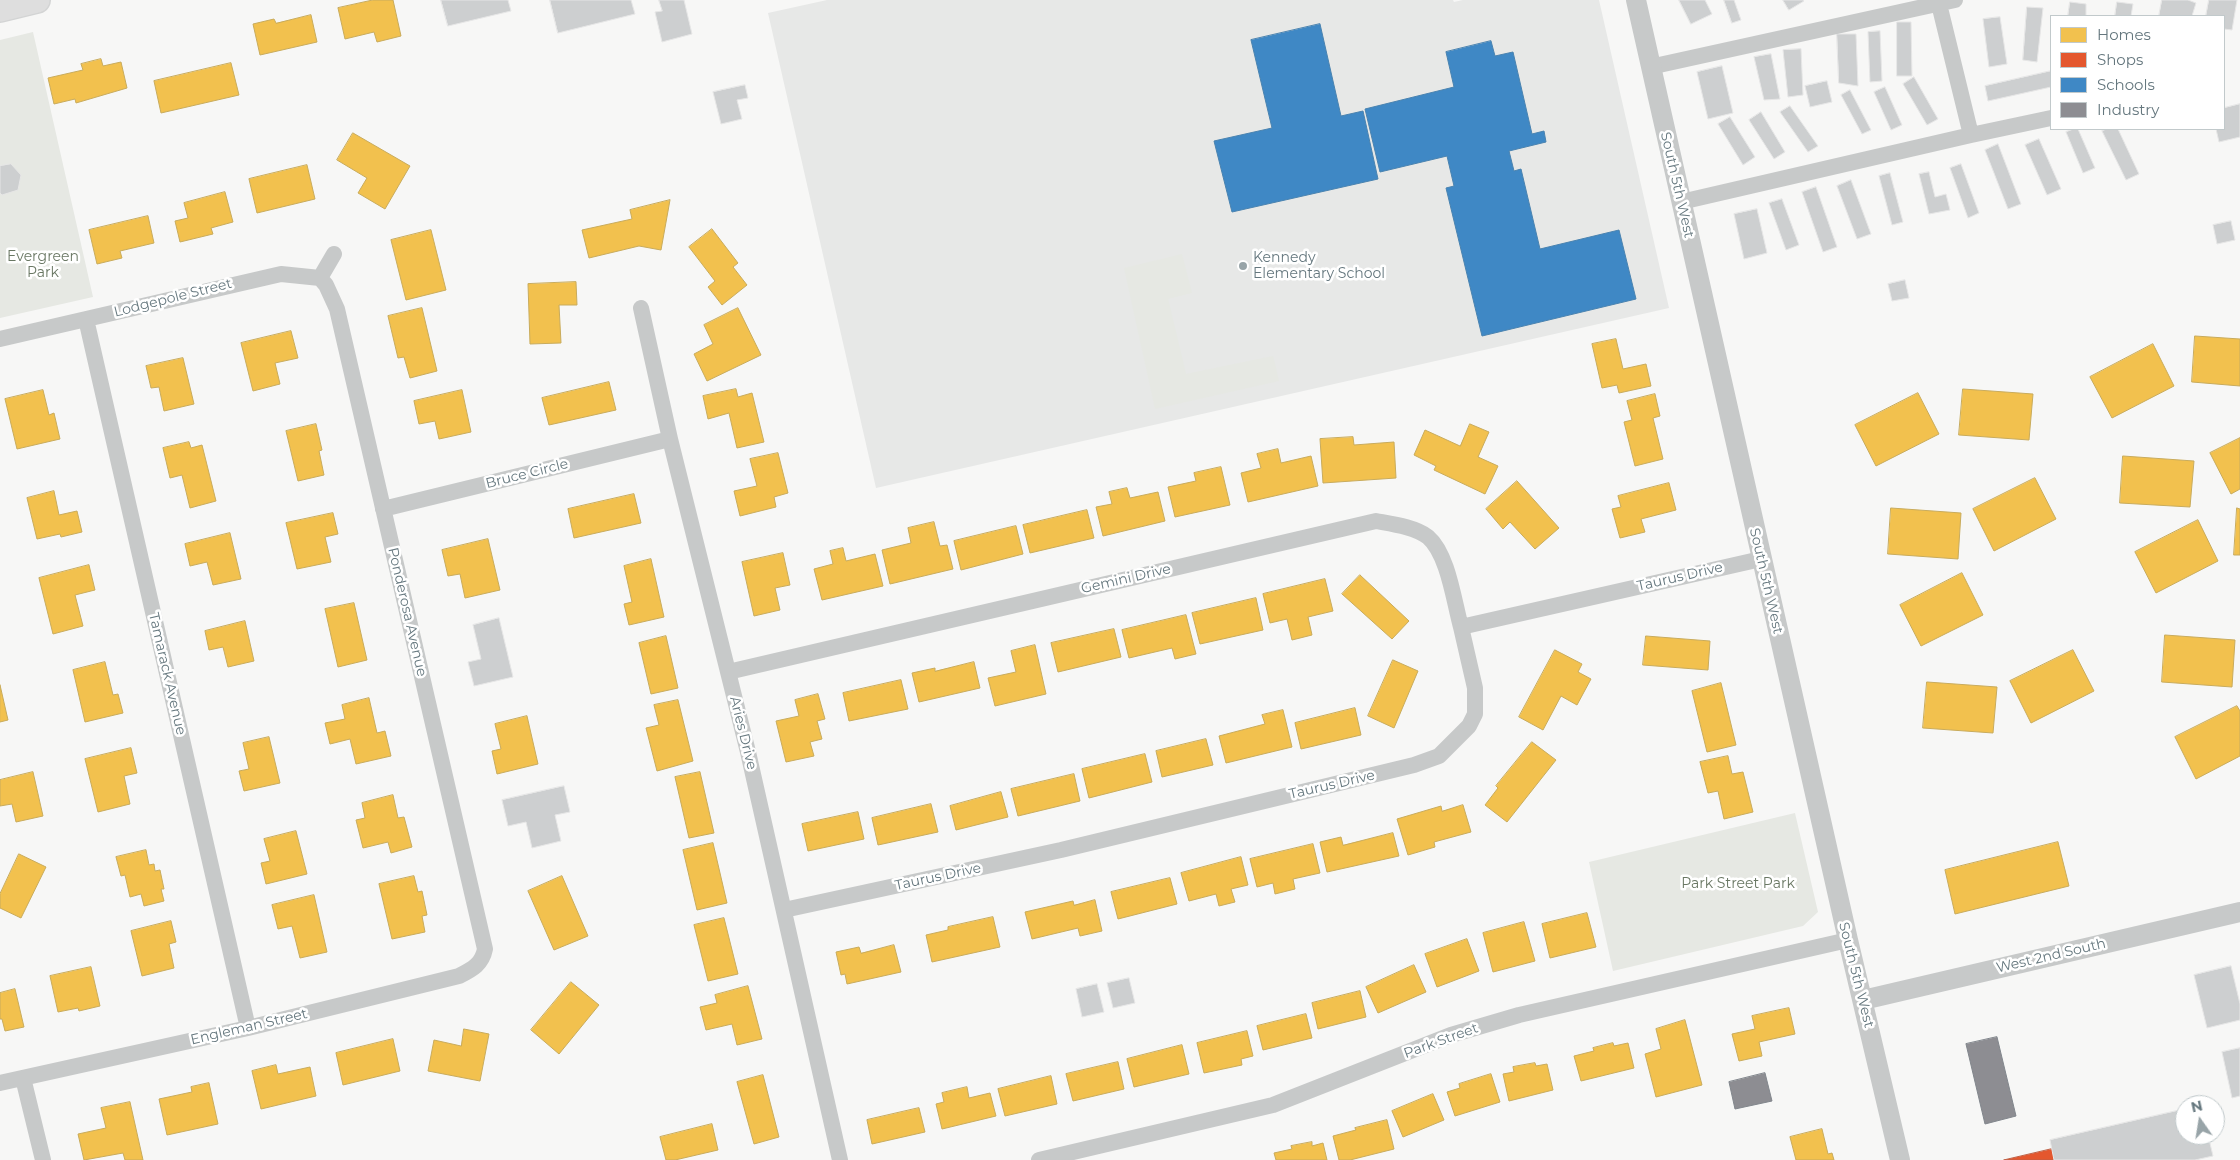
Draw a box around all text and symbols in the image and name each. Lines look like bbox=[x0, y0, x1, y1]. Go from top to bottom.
legend bbox=[2050, 15, 2225, 130]
text: Homes bbox=[2097, 25, 2151, 44]
text: Shops bbox=[2097, 50, 2143, 69]
text: Schools bbox=[2097, 75, 2155, 94]
text: Industry bbox=[2097, 100, 2159, 119]
street label: South 5th West bbox=[1657, 130, 1697, 240]
park label: Evergreen Park bbox=[7, 249, 79, 282]
place label: Kennedy Elementary School bbox=[1253, 250, 1385, 282]
marker: Kennedy Elementary School bbox=[1237, 260, 1249, 272]
street label: Lodgepole Street bbox=[112, 275, 234, 321]
street label: Bruce Circle bbox=[484, 456, 570, 492]
street label: South 5th West bbox=[1746, 526, 1786, 636]
street label: Ponderosa Avenue bbox=[384, 546, 430, 678]
street label: Taurus Drive bbox=[1635, 559, 1725, 595]
street label: Gemini Drive bbox=[1080, 561, 1172, 597]
street label: Tamarack Avenue bbox=[145, 611, 189, 737]
street label: Aries Drive bbox=[726, 695, 760, 771]
street label: Taurus Drive bbox=[1287, 767, 1377, 803]
street label: Taurus Drive bbox=[893, 860, 983, 894]
park label: Park Street Park bbox=[1681, 876, 1795, 892]
street label: South 5th West bbox=[1835, 921, 1877, 1029]
street label: West 2nd South bbox=[1995, 935, 2107, 977]
street label: Engleman Street bbox=[189, 1005, 309, 1049]
street label: Park Street bbox=[1401, 1020, 1481, 1062]
north arrow bbox=[2175, 1095, 2225, 1145]
text: N bbox=[2189, 1096, 2204, 1116]

